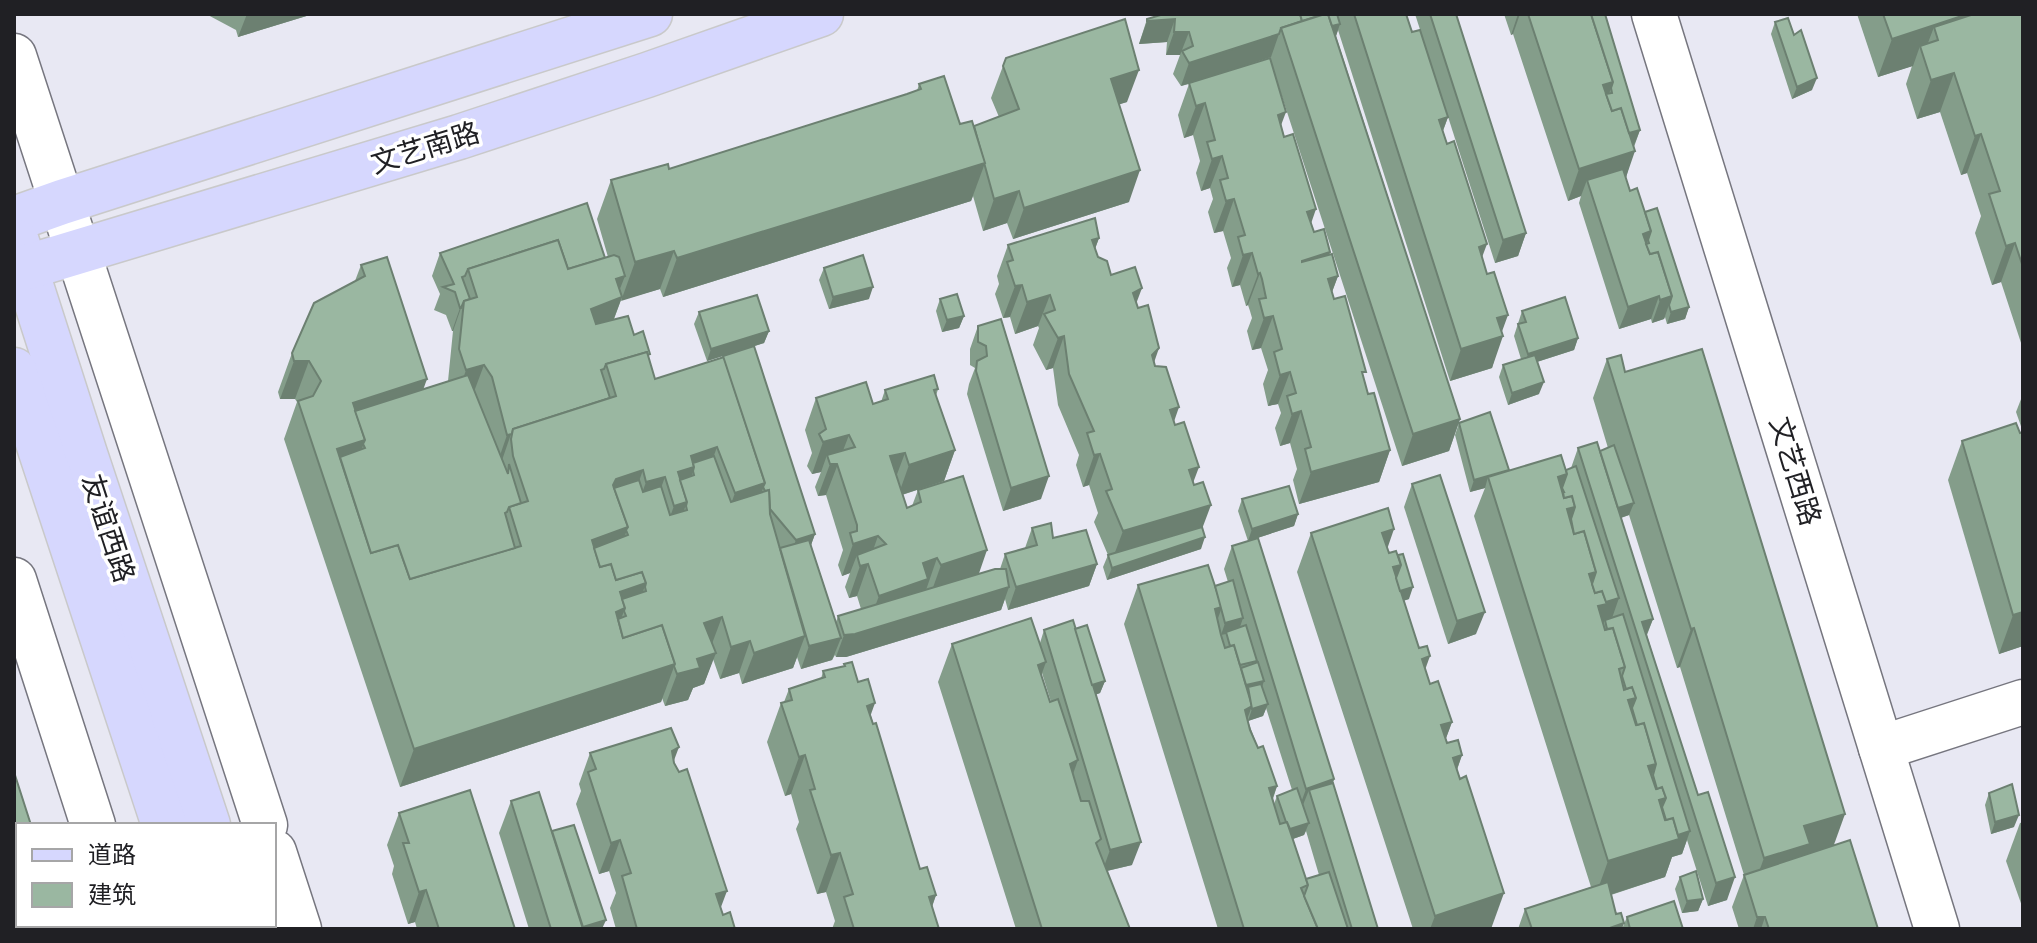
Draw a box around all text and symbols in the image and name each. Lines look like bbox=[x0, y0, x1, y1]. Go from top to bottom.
street label: 文艺南路 bbox=[365, 110, 485, 184]
street label: 文艺西路 bbox=[1759, 411, 1833, 531]
street label: 友谊西路 bbox=[71, 468, 147, 588]
legend bbox=[16, 823, 276, 927]
text: 道路 bbox=[88, 836, 136, 872]
text: 建筑 bbox=[88, 876, 136, 912]

